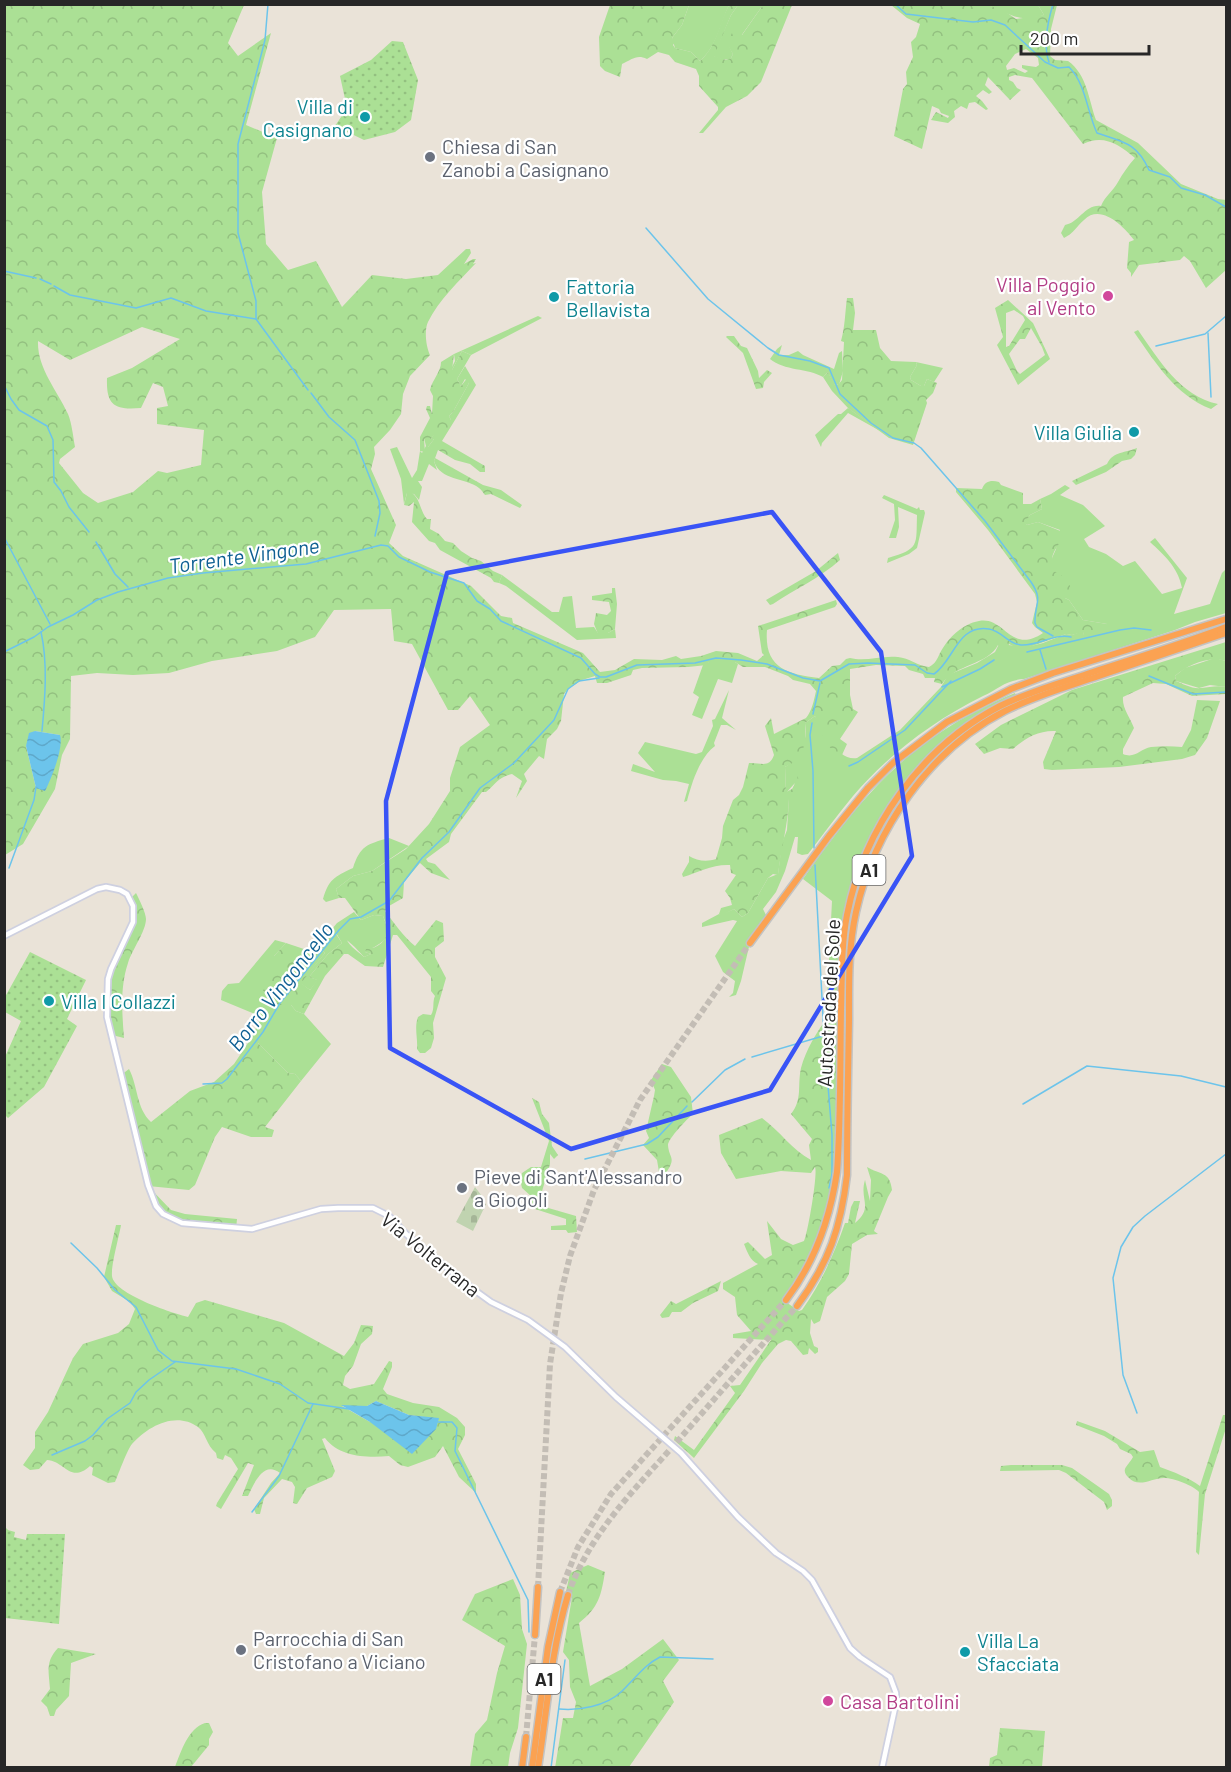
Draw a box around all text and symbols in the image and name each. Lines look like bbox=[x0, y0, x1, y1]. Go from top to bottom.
scale bar bbox=[1021, 18, 1148, 56]
text: 200 m bbox=[1030, 27, 1078, 49]
place label: Villa di Casignano bbox=[263, 94, 353, 141]
marker: Villa di Casignano bbox=[358, 110, 372, 124]
place label: Chiesa di San Zanobi a Casignano bbox=[442, 134, 609, 181]
marker: Chiesa di San Zanobi a Casignano bbox=[423, 150, 437, 164]
place label: Villa Poggio al Vento bbox=[996, 272, 1096, 319]
place label: Fattoria Bellavista bbox=[566, 274, 650, 321]
marker: Villa Poggio al Vento bbox=[1101, 289, 1115, 303]
marker: Fattoria Bellavista bbox=[547, 290, 561, 304]
place label: Villa Giulia bbox=[1034, 420, 1122, 444]
marker: Villa Giulia bbox=[1127, 425, 1141, 439]
water label: Torrente Vingone bbox=[167, 532, 321, 578]
road number: A1 bbox=[852, 855, 886, 885]
water label: Borro Vingoncello bbox=[222, 917, 338, 1055]
street label: Autostrada del Sole bbox=[812, 918, 844, 1088]
place label: Villa I Collazzi bbox=[61, 989, 176, 1013]
marker: Villa I Collazzi bbox=[42, 994, 56, 1008]
place label: Pieve di Sant'Alessandro a Giogoli bbox=[474, 1164, 683, 1211]
marker: Pieve di Sant'Alessandro a Giogoli bbox=[455, 1181, 469, 1195]
street label: Via Volterrana bbox=[377, 1207, 485, 1301]
place label: Parrocchia di San Cristofano a Viciano bbox=[253, 1626, 426, 1673]
place label: Villa La Sfacciata bbox=[977, 1628, 1059, 1675]
marker: Parrocchia di San Cristofano a Viciano bbox=[234, 1643, 248, 1657]
marker: Villa La Sfacciata bbox=[958, 1645, 972, 1659]
road number: A1 bbox=[528, 1664, 560, 1694]
place label: Casa Bartolini bbox=[840, 1689, 960, 1713]
marker: Casa Bartolini bbox=[821, 1694, 835, 1708]

